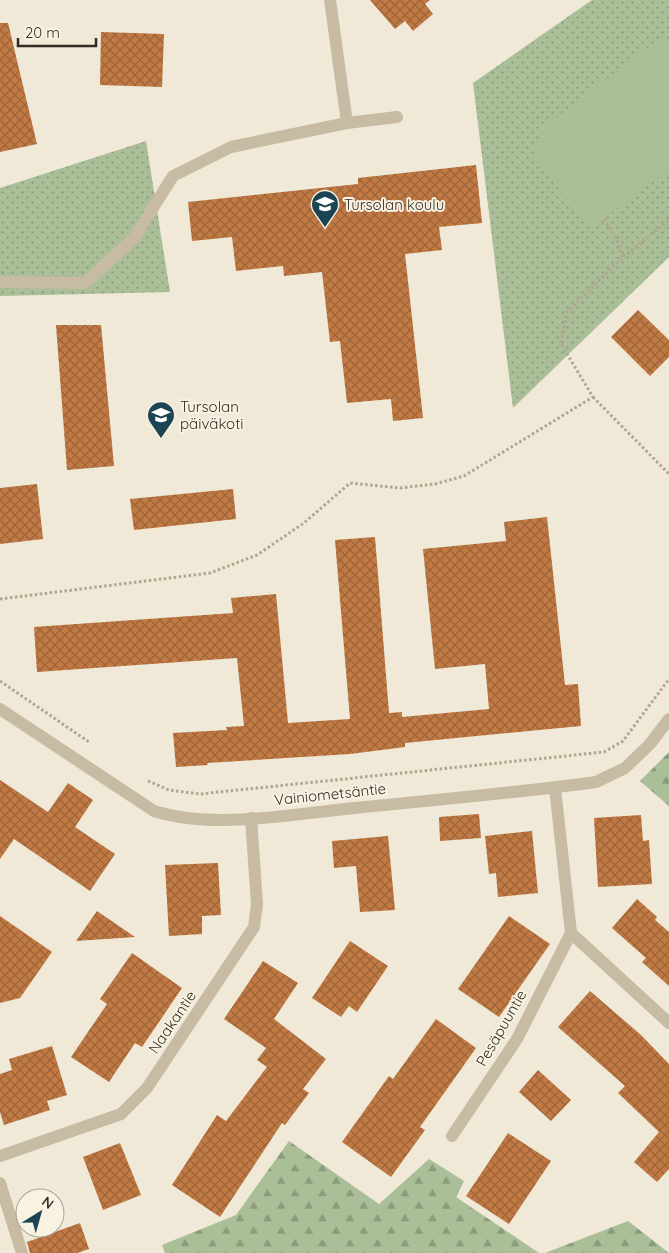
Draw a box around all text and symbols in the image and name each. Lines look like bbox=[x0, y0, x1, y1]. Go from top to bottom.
scale bar bbox=[18, 15, 95, 47]
text: 20 m bbox=[25, 23, 60, 42]
school or university icon: Tursolan koulu bbox=[310, 189, 340, 228]
place label: Tursolan koulu bbox=[344, 195, 444, 214]
place label: Tursolan päiväkoti bbox=[180, 397, 243, 433]
school or university icon: Tursolan päiväkoti bbox=[146, 400, 176, 439]
street label: Vainiometsäntie bbox=[273, 779, 387, 809]
street label: Pesäpuuntie bbox=[471, 986, 531, 1070]
street label: Naakantie bbox=[144, 987, 200, 1057]
north arrow bbox=[15, 1188, 65, 1238]
text: N bbox=[38, 1192, 57, 1213]

